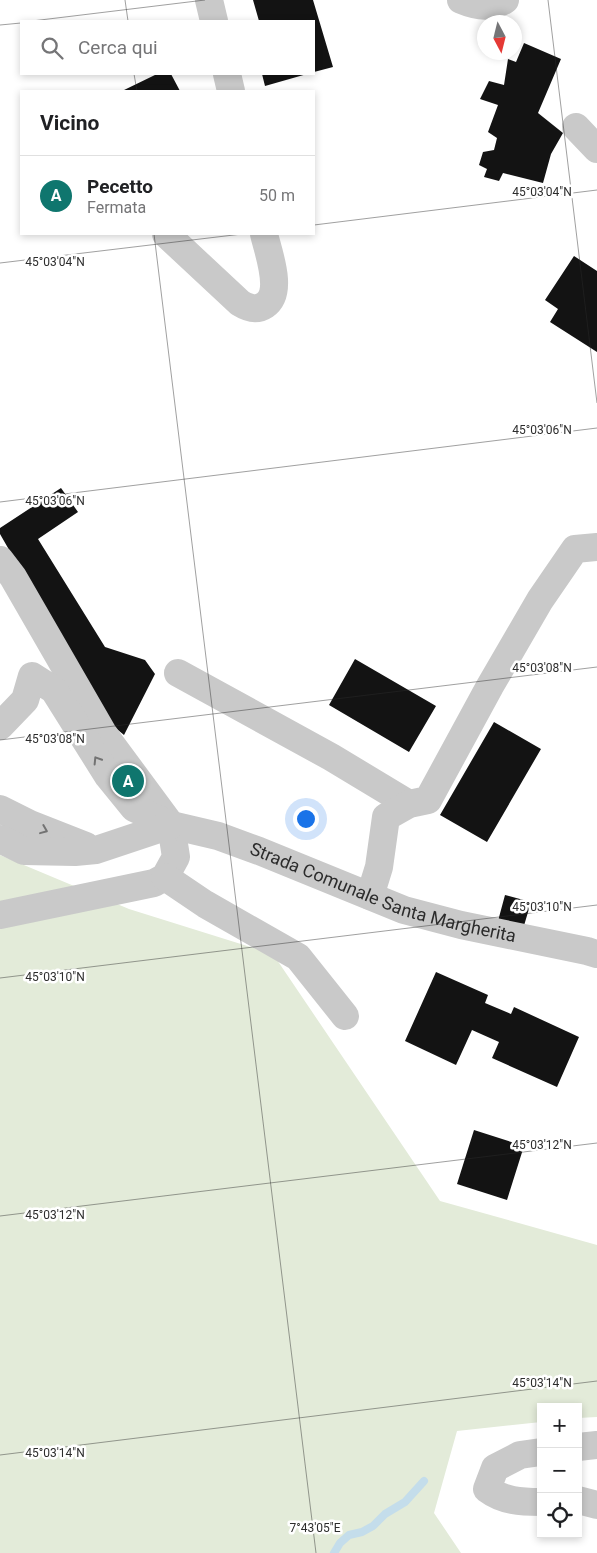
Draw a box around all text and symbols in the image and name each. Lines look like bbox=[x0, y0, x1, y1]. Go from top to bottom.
north arrow bbox=[477, 15, 522, 60]
search box bbox=[20, 20, 315, 75]
icon: search bbox=[38, 34, 66, 62]
text: Cerca qui bbox=[78, 36, 158, 59]
text: Vicino bbox=[40, 111, 99, 135]
text: Pecetto bbox=[87, 175, 153, 198]
text: 45°03'04"N bbox=[512, 185, 572, 199]
text: A bbox=[51, 186, 61, 205]
text: 50 m bbox=[259, 186, 295, 205]
text: Fermata bbox=[87, 198, 146, 217]
text: 45°03'04"N bbox=[25, 255, 85, 269]
text: 45°03'06"N bbox=[512, 423, 572, 437]
text: 45°03'06"N bbox=[25, 494, 85, 508]
text: 45°03'08"N bbox=[512, 661, 572, 675]
text: 45°03'08"N bbox=[25, 732, 85, 746]
one-way arrow bbox=[94, 756, 104, 765]
pin: A bbox=[112, 762, 144, 800]
your location bbox=[293, 806, 319, 832]
one-way arrow bbox=[39, 823, 48, 834]
street label: Strada Comunale Santa Margherita bbox=[247, 838, 518, 946]
text: 45°03'10"N bbox=[512, 900, 572, 914]
text: 45°03'10"N bbox=[25, 970, 85, 984]
text: 45°03'12"N bbox=[512, 1138, 572, 1152]
text: 45°03'12"N bbox=[25, 1208, 85, 1222]
text: 45°03'14"N bbox=[512, 1376, 572, 1390]
map controls bbox=[537, 1403, 582, 1538]
button: + bbox=[537, 1403, 582, 1448]
text: 45°03'14"N bbox=[25, 1446, 85, 1460]
button: − bbox=[537, 1448, 582, 1493]
button: locate bbox=[537, 1493, 582, 1538]
text: 7°43'05"E bbox=[290, 1521, 341, 1535]

